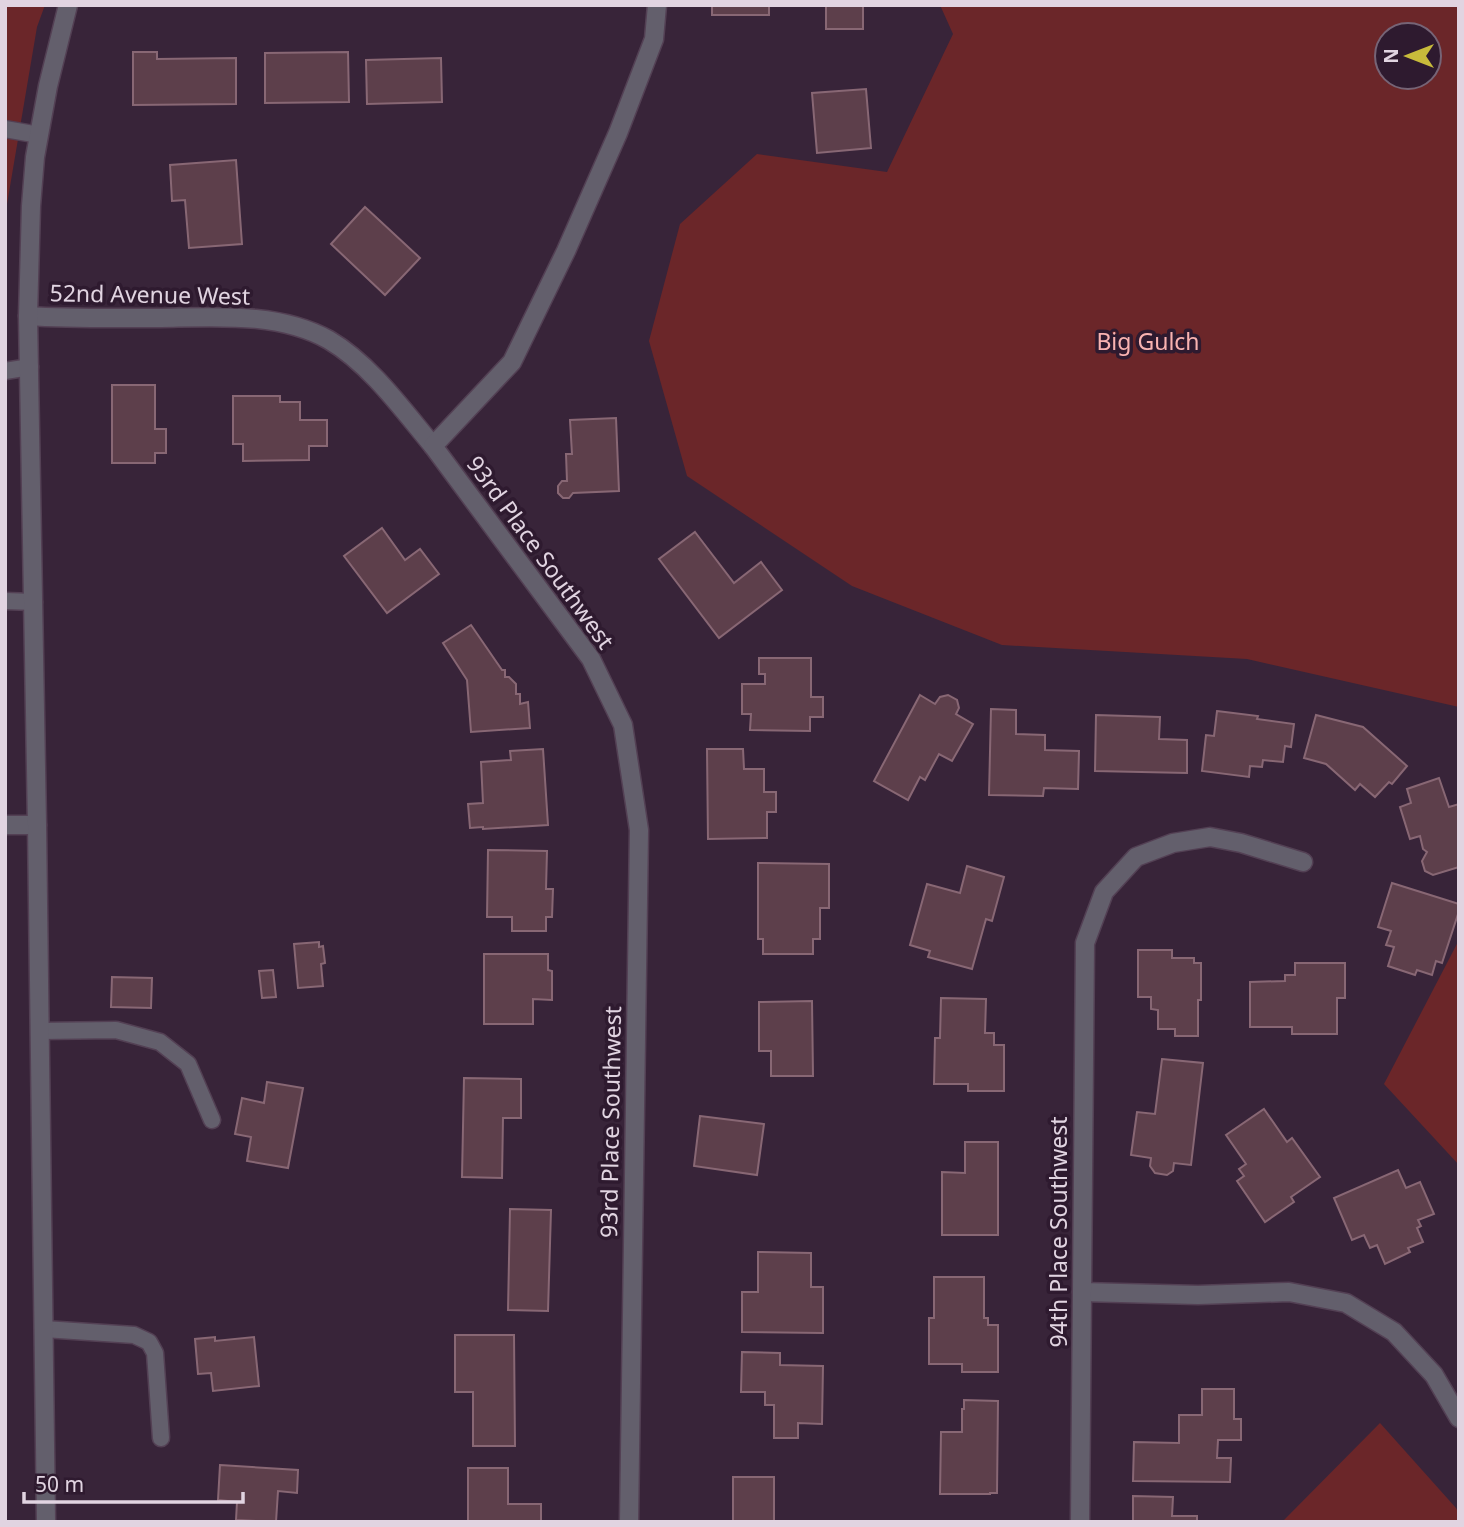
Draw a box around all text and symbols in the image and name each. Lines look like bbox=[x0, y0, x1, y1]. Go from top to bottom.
north arrow bbox=[1373, 21, 1443, 91]
text: N bbox=[1378, 48, 1404, 64]
street label: 52nd Avenue West bbox=[49, 276, 251, 312]
park label: Big Gulch bbox=[1096, 325, 1200, 357]
street label: 93rd Place Southwest bbox=[460, 449, 622, 655]
street label: 93rd Place Southwest bbox=[592, 1006, 628, 1238]
street label: 94th Place Southwest bbox=[1042, 1116, 1074, 1348]
scale bar bbox=[24, 1460, 243, 1504]
text: 50 m bbox=[35, 1470, 84, 1498]

